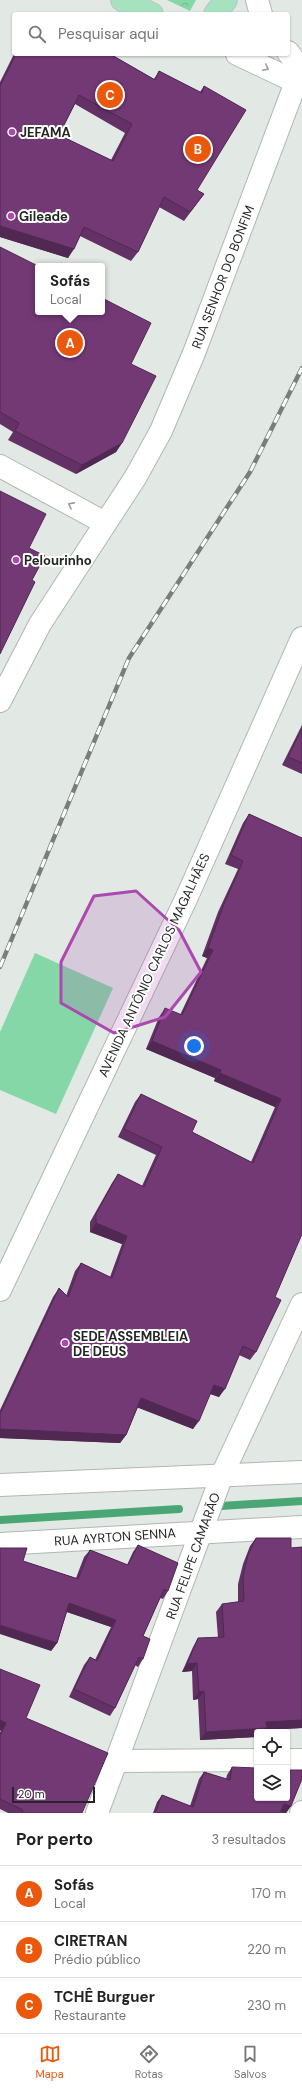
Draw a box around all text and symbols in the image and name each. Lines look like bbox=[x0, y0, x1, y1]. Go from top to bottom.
search box bbox=[12, 12, 290, 56]
icon: search bbox=[26, 23, 48, 45]
text: Pesquisar aqui bbox=[58, 24, 159, 44]
one-way arrow bbox=[262, 63, 270, 71]
pin: C bbox=[97, 80, 123, 110]
place label: JEFAMA bbox=[20, 124, 71, 141]
marker: JEFAMA bbox=[7, 127, 17, 137]
pin: B bbox=[185, 134, 211, 164]
street label: RUA SENHOR DO BONFIM bbox=[188, 203, 258, 351]
place label: Gileade bbox=[19, 208, 68, 225]
marker: Gileade bbox=[6, 211, 16, 221]
popup bbox=[35, 263, 105, 315]
text: Sofás bbox=[50, 271, 90, 291]
text: Local bbox=[50, 291, 82, 308]
pin: A bbox=[57, 328, 83, 358]
one-way arrow bbox=[68, 502, 75, 509]
place label: Pelourinho bbox=[24, 552, 92, 569]
marker: Pelourinho bbox=[11, 555, 21, 565]
street label: AVENIDA ANTÔNIO CARLOS MAGALHÃES bbox=[94, 850, 214, 1080]
your location bbox=[184, 1036, 204, 1056]
place label: SEDE ASSEMBLEIA DE DEUS bbox=[73, 1328, 188, 1360]
marker: SEDE ASSEMBLEIA DE DEUS bbox=[60, 1338, 70, 1348]
street label: RUA FELIPE CAMARÃO bbox=[162, 1490, 224, 1622]
street label: RUA AYRTON SENNA bbox=[54, 1524, 177, 1550]
map controls bbox=[254, 1729, 290, 1801]
button: locate bbox=[254, 1729, 290, 1765]
button: layers bbox=[254, 1765, 290, 1801]
scale bar bbox=[12, 1785, 95, 1804]
text: 20 m bbox=[18, 1787, 44, 1801]
text: Por perto bbox=[16, 1828, 93, 1850]
text: 3 resultados bbox=[211, 1831, 286, 1848]
text: Sofás bbox=[54, 1875, 94, 1895]
text: A bbox=[24, 1885, 34, 1902]
text: 170 m bbox=[251, 1885, 286, 1902]
text: Local bbox=[54, 1895, 86, 1912]
text: CIRETRAN bbox=[54, 1931, 127, 1951]
text: B bbox=[25, 1941, 33, 1958]
text: 220 m bbox=[247, 1941, 286, 1958]
text: Prédio público bbox=[54, 1951, 141, 1968]
text: TCHÊ Burguer bbox=[54, 1987, 155, 2007]
text: C bbox=[24, 1997, 34, 2014]
text: 230 m bbox=[247, 1997, 286, 2014]
text: Restaurante bbox=[54, 2007, 126, 2024]
tab: Mapa bbox=[36, 2043, 64, 2081]
tab: Rotas bbox=[135, 2043, 163, 2081]
tab: Salvos bbox=[234, 2043, 266, 2081]

